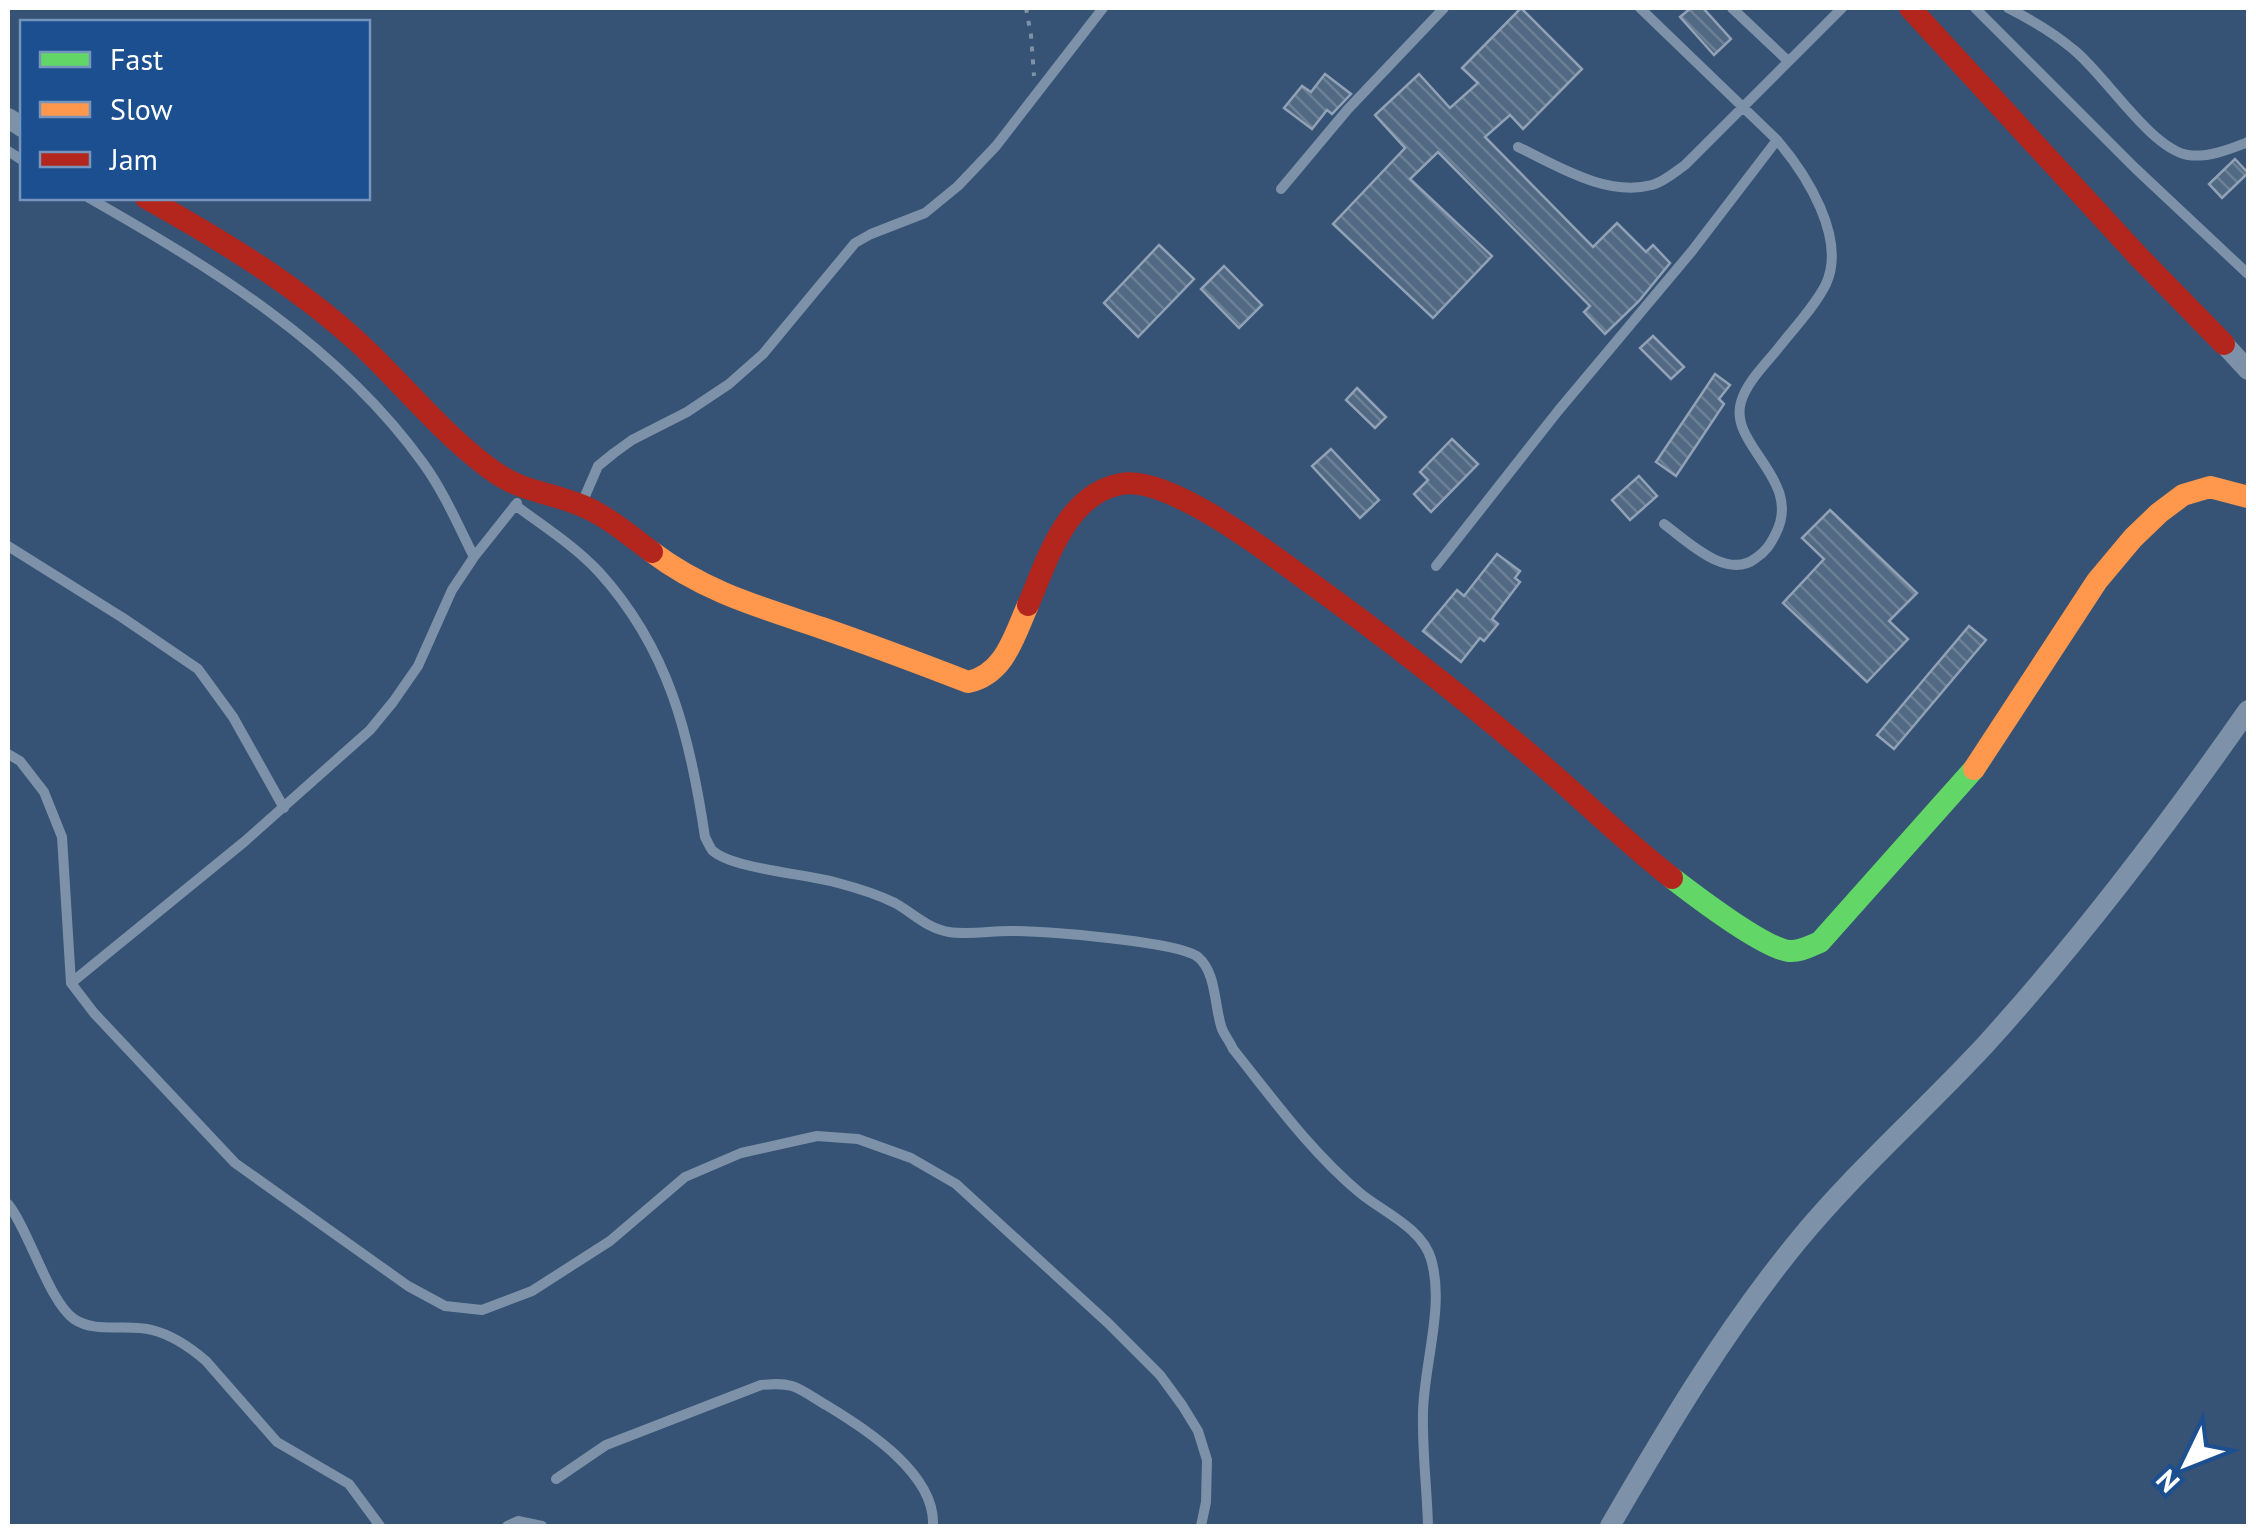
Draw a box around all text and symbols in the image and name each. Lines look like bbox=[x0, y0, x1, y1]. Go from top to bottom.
legend bbox=[20, 20, 370, 200]
text: Fast bbox=[110, 39, 163, 78]
text: Slow bbox=[110, 89, 173, 128]
text: Jam bbox=[108, 139, 158, 178]
north arrow bbox=[2136, 1414, 2236, 1514]
text: N bbox=[2148, 1462, 2187, 1501]

